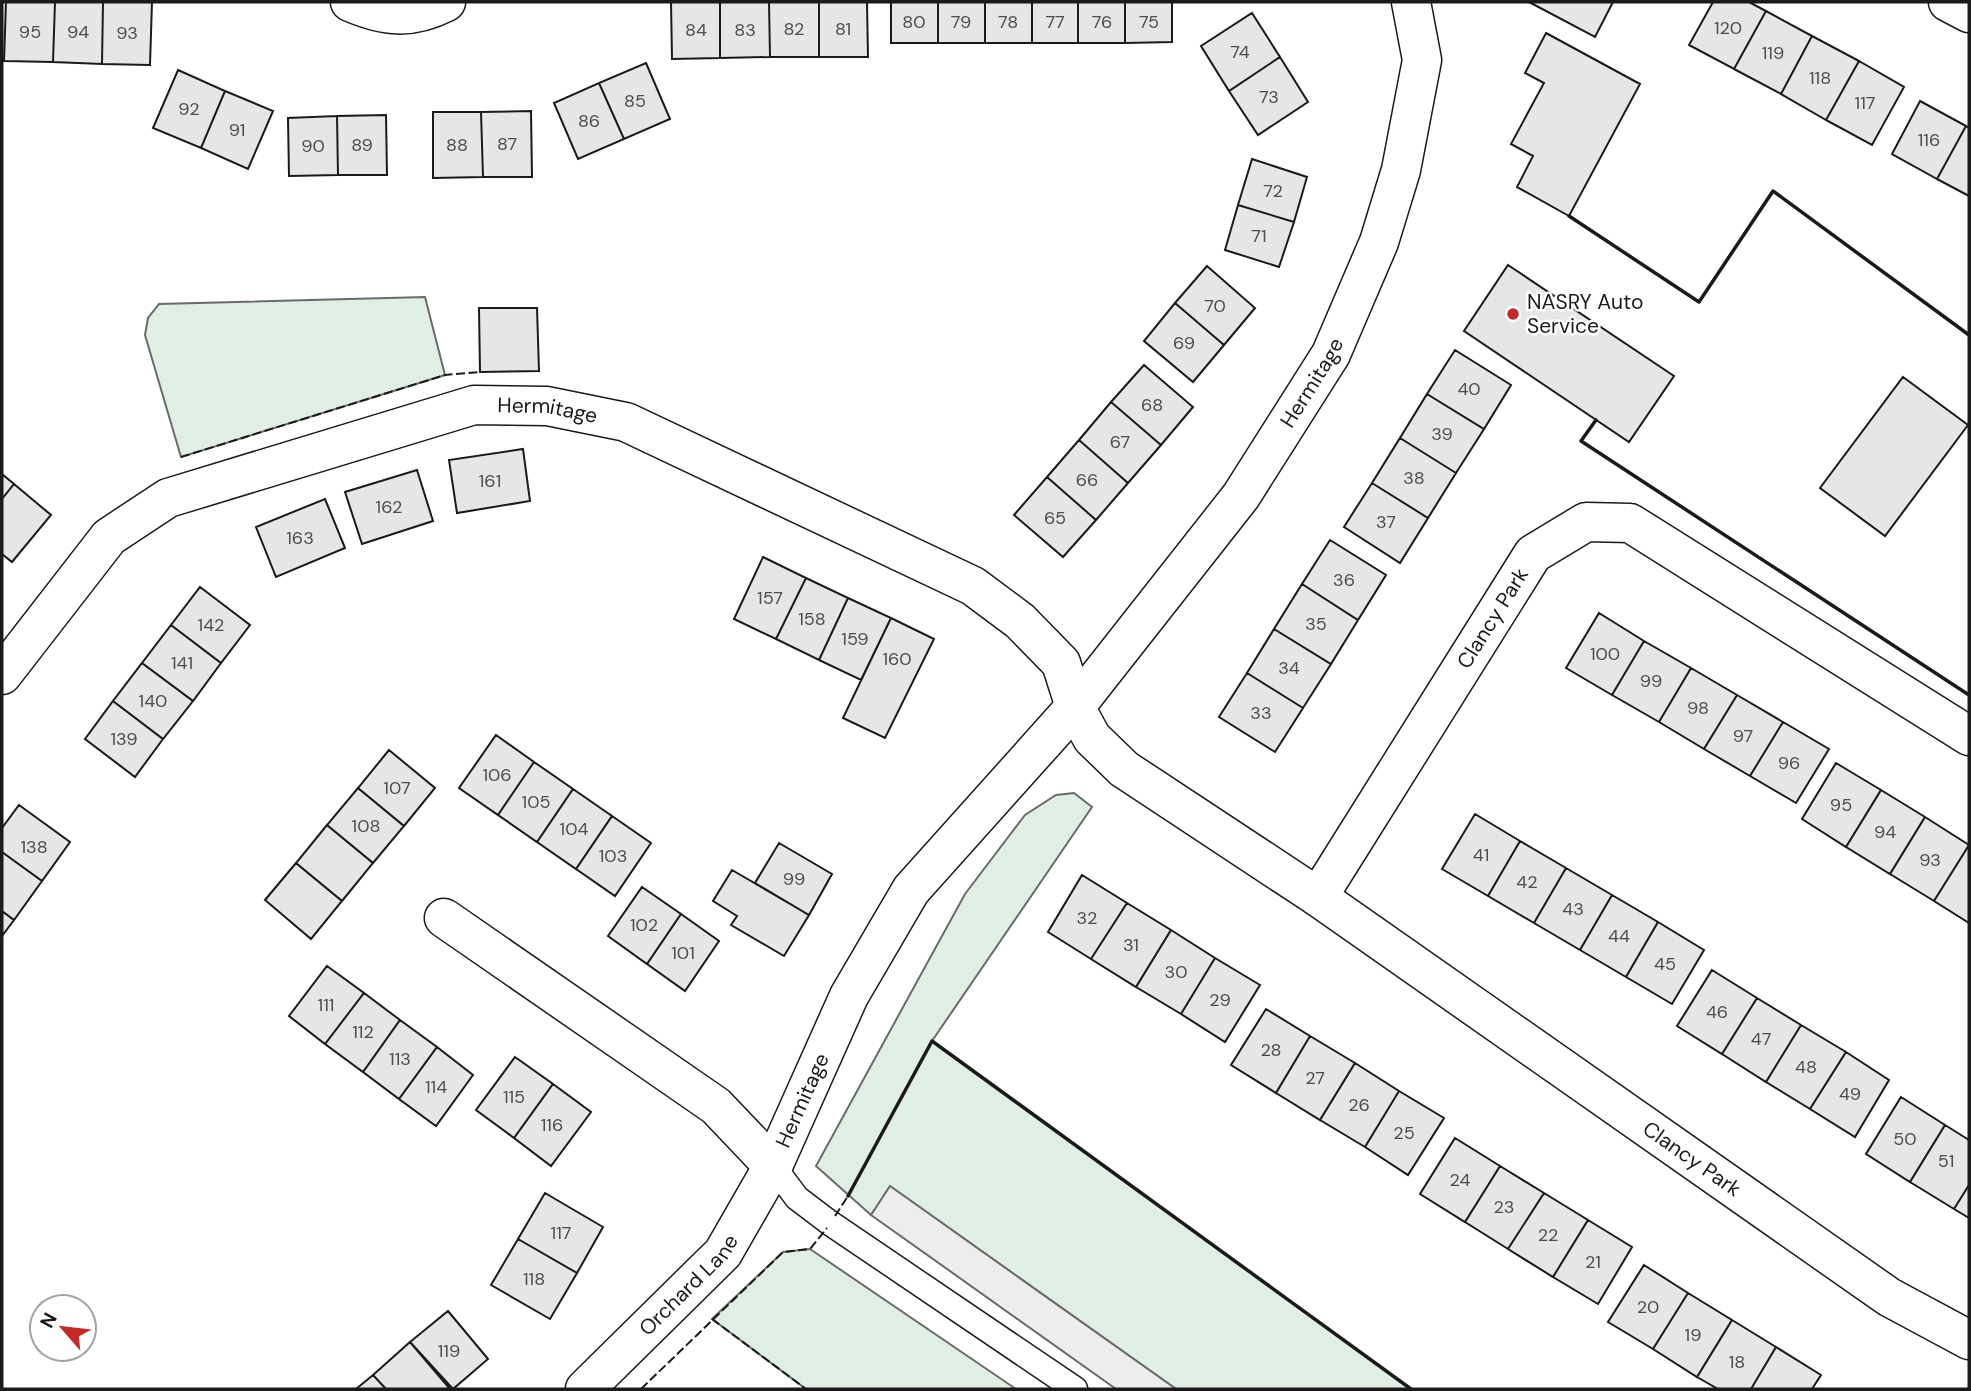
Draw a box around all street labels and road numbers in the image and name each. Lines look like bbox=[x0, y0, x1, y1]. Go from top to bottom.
street label: Hermitage bbox=[1274, 334, 1350, 433]
street label: Hermitage bbox=[497, 391, 600, 430]
street label: Clancy Park bbox=[1451, 562, 1535, 674]
street label: Hermitage bbox=[769, 1049, 836, 1152]
street label: Clancy Park bbox=[1637, 1115, 1747, 1203]
street label: Orchard Lane bbox=[633, 1229, 745, 1342]

